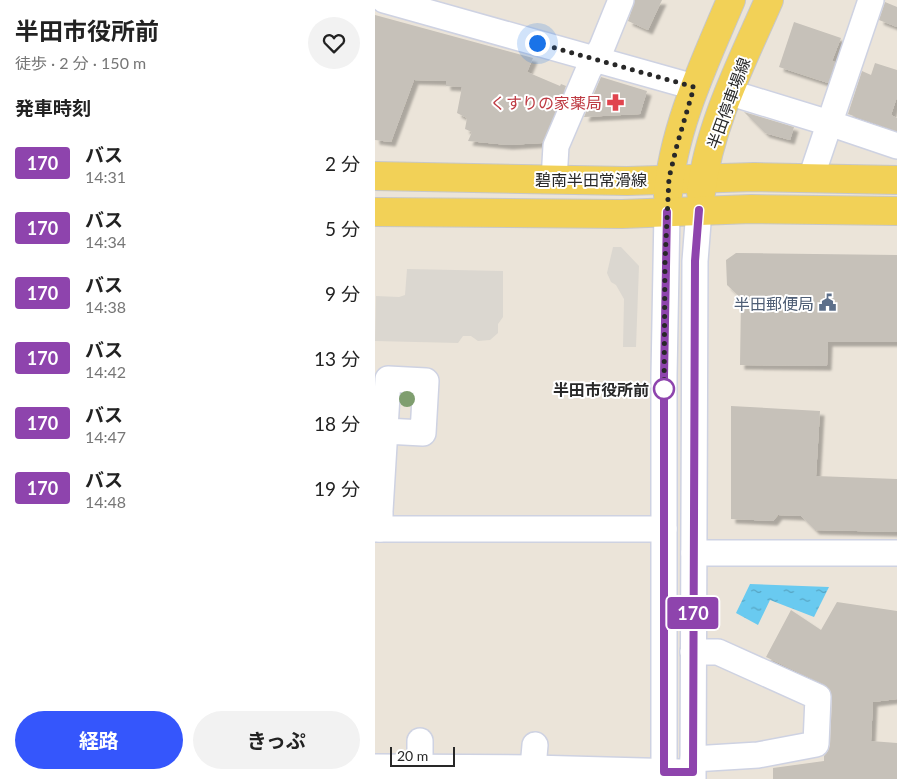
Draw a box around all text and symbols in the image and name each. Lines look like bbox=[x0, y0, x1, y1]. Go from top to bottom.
text: 半田市役所前 bbox=[15, 16, 159, 45]
button: heart bbox=[308, 17, 360, 69]
your location bbox=[525, 31, 550, 56]
text: 徒歩 · 2 分 · 150 m bbox=[15, 53, 146, 72]
street label: 半田停車場線 bbox=[703, 55, 753, 151]
pharmacy icon: くすりの家薬局 bbox=[606, 92, 626, 112]
place label: くすりの家薬局 bbox=[490, 93, 602, 112]
text: 発車時刻 bbox=[15, 96, 91, 119]
text: バス bbox=[85, 143, 123, 166]
text: 170 bbox=[27, 152, 58, 174]
text: 2 分 bbox=[325, 152, 360, 175]
text: 14:31 bbox=[85, 167, 126, 186]
street label: 碧南半田常滑線 bbox=[535, 170, 647, 189]
text: バス bbox=[85, 208, 123, 231]
text: 170 bbox=[27, 217, 58, 239]
text: 5 分 bbox=[325, 217, 360, 240]
text: 14:34 bbox=[85, 232, 126, 251]
text: バス bbox=[85, 273, 123, 296]
text: 170 bbox=[27, 282, 58, 304]
text: 9 分 bbox=[325, 282, 360, 305]
public building icon: 半田郵便局 bbox=[818, 293, 838, 313]
place label: 半田郵便局 bbox=[734, 294, 814, 313]
text: 14:38 bbox=[85, 297, 126, 316]
text: バス bbox=[85, 338, 123, 361]
text: 170 bbox=[27, 347, 58, 369]
text: 13 分 bbox=[314, 347, 360, 370]
text: 14:42 bbox=[85, 362, 126, 381]
marker: 半田市役所前 bbox=[653, 378, 675, 400]
place label: 半田市役所前 bbox=[553, 380, 649, 399]
text: バス bbox=[85, 403, 123, 426]
text: 170 bbox=[27, 412, 58, 434]
text: 18 分 bbox=[314, 412, 360, 435]
text: 14:47 bbox=[85, 427, 126, 446]
text: バス bbox=[85, 468, 123, 491]
text: 170 bbox=[27, 477, 58, 499]
text: 19 分 bbox=[314, 477, 360, 500]
text: 14:48 bbox=[85, 492, 126, 511]
line badge: 170 bbox=[664, 597, 722, 629]
text: 170 bbox=[677, 602, 709, 624]
button: 経路 bbox=[15, 711, 183, 769]
button: きっぷ bbox=[193, 711, 360, 769]
scale bar bbox=[390, 744, 455, 767]
text: 20 m bbox=[397, 747, 428, 764]

